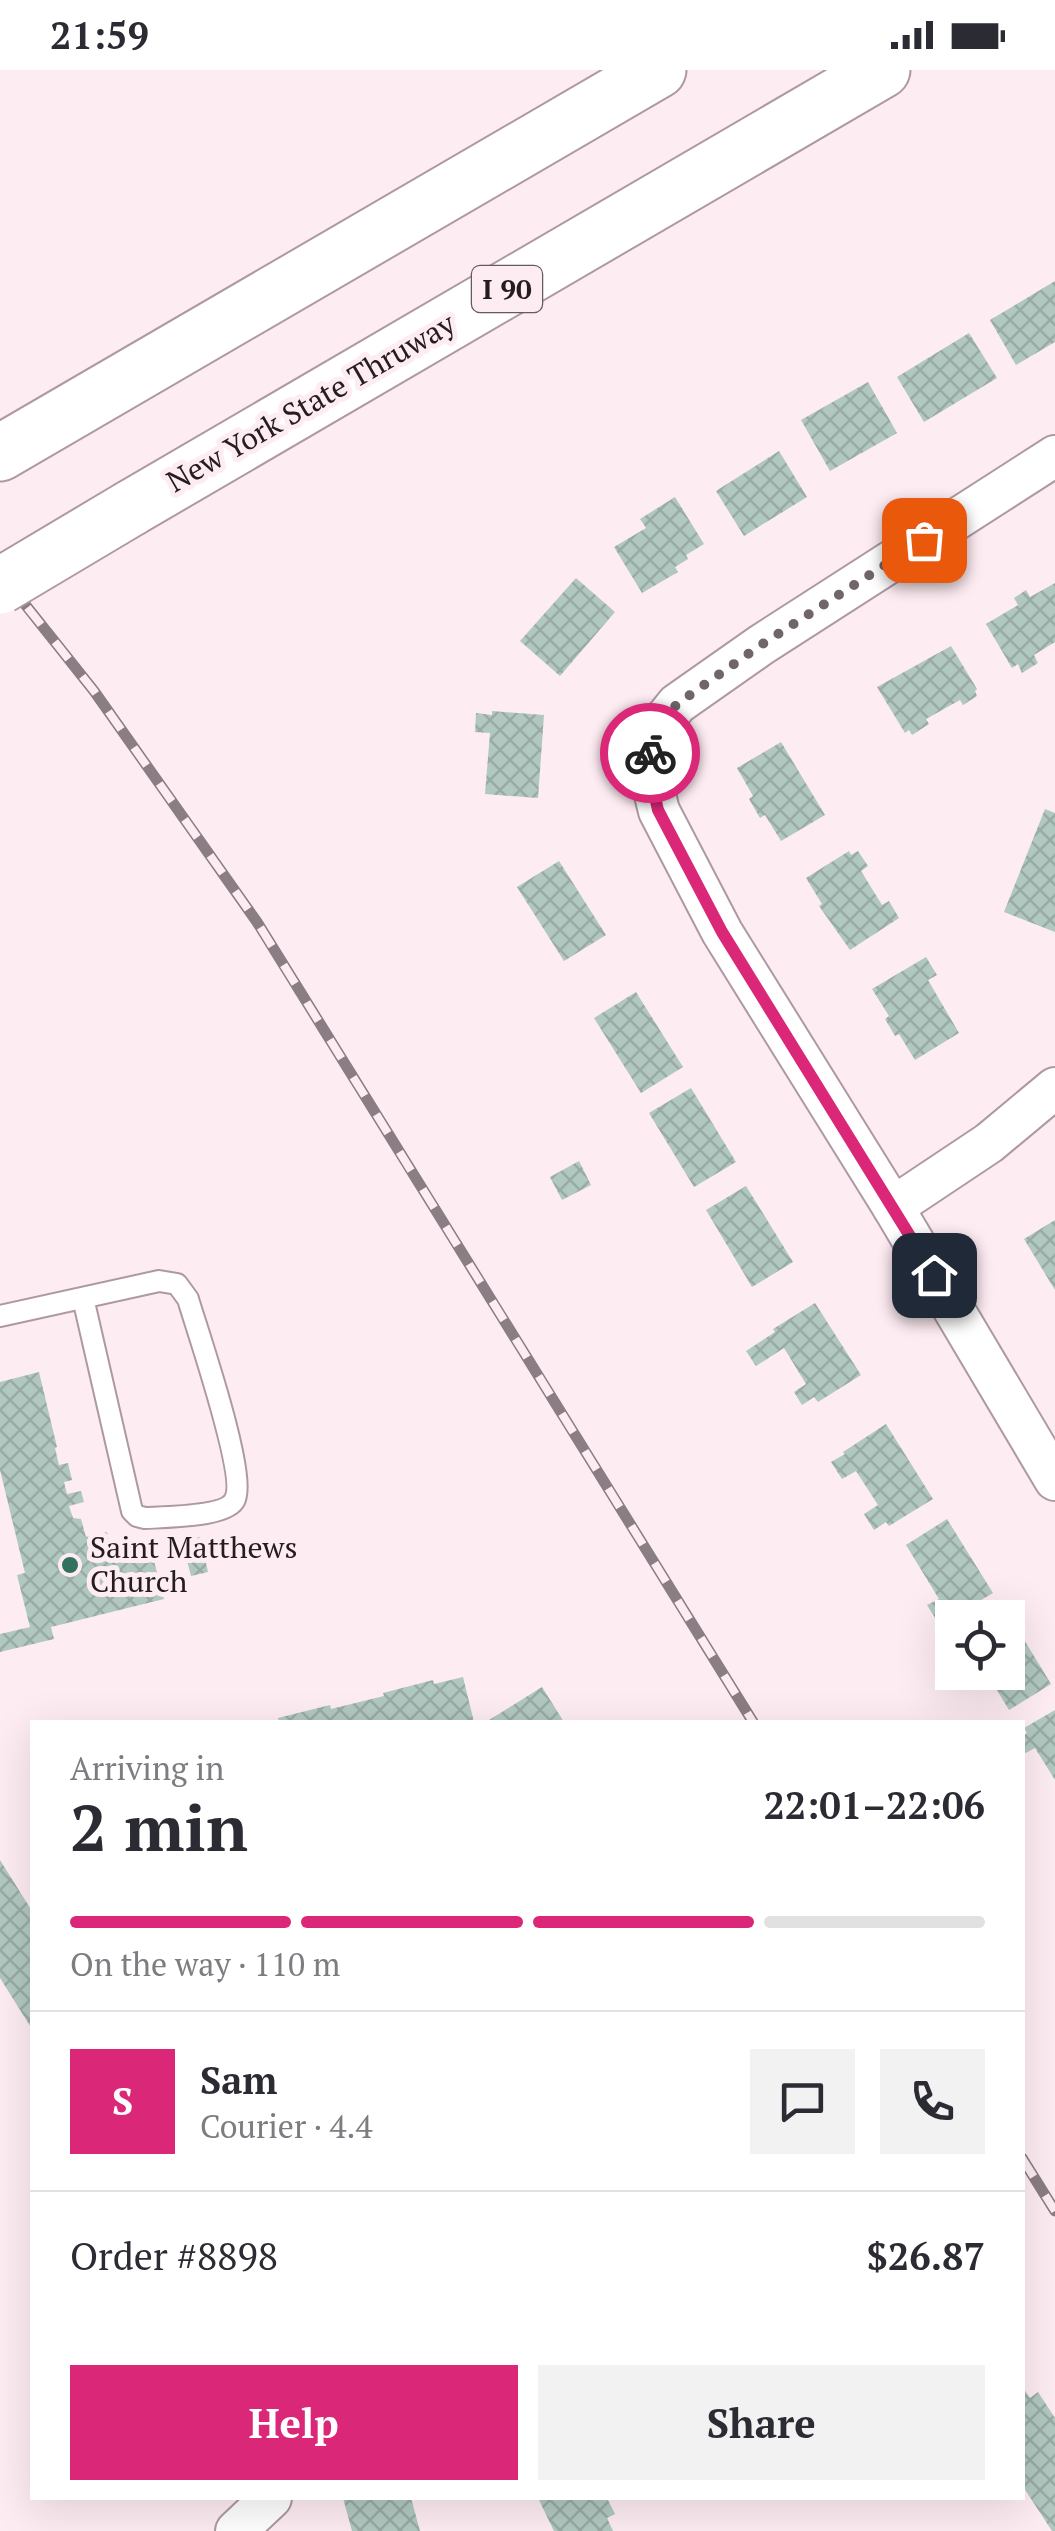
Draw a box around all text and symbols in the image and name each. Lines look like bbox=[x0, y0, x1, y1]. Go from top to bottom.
text: 21:59 bbox=[50, 10, 149, 60]
road number: I 90 bbox=[472, 266, 542, 312]
street label: New York State Thruway bbox=[159, 303, 463, 501]
pin bbox=[882, 498, 967, 583]
icon: bag bbox=[897, 513, 952, 568]
courier bbox=[600, 703, 700, 803]
icon: bike bbox=[623, 726, 678, 781]
pin bbox=[892, 1233, 977, 1318]
icon: home bbox=[907, 1248, 962, 1303]
place label: Saint Matthews Church bbox=[90, 1527, 297, 1601]
marker: Saint Matthews Church bbox=[59, 1554, 81, 1576]
map controls bbox=[935, 1600, 1025, 1690]
button: locate bbox=[935, 1600, 1025, 1690]
text: Arriving in bbox=[70, 1747, 224, 1789]
text: 22:01–22:06 bbox=[763, 1780, 985, 1830]
text: 2 min bbox=[70, 1783, 248, 1870]
text: On the way · 110 m bbox=[70, 1943, 340, 1985]
button: chat bbox=[750, 2049, 855, 2154]
button: phone bbox=[880, 2049, 985, 2154]
text: Sam bbox=[200, 2055, 277, 2105]
text: S bbox=[112, 2076, 133, 2126]
text: Courier · 4.4 bbox=[200, 2105, 372, 2147]
text: Order #8898 bbox=[70, 2231, 278, 2281]
text: $26.87 bbox=[866, 2231, 985, 2281]
button: Help bbox=[70, 2365, 518, 2480]
button: Share bbox=[538, 2365, 985, 2480]

